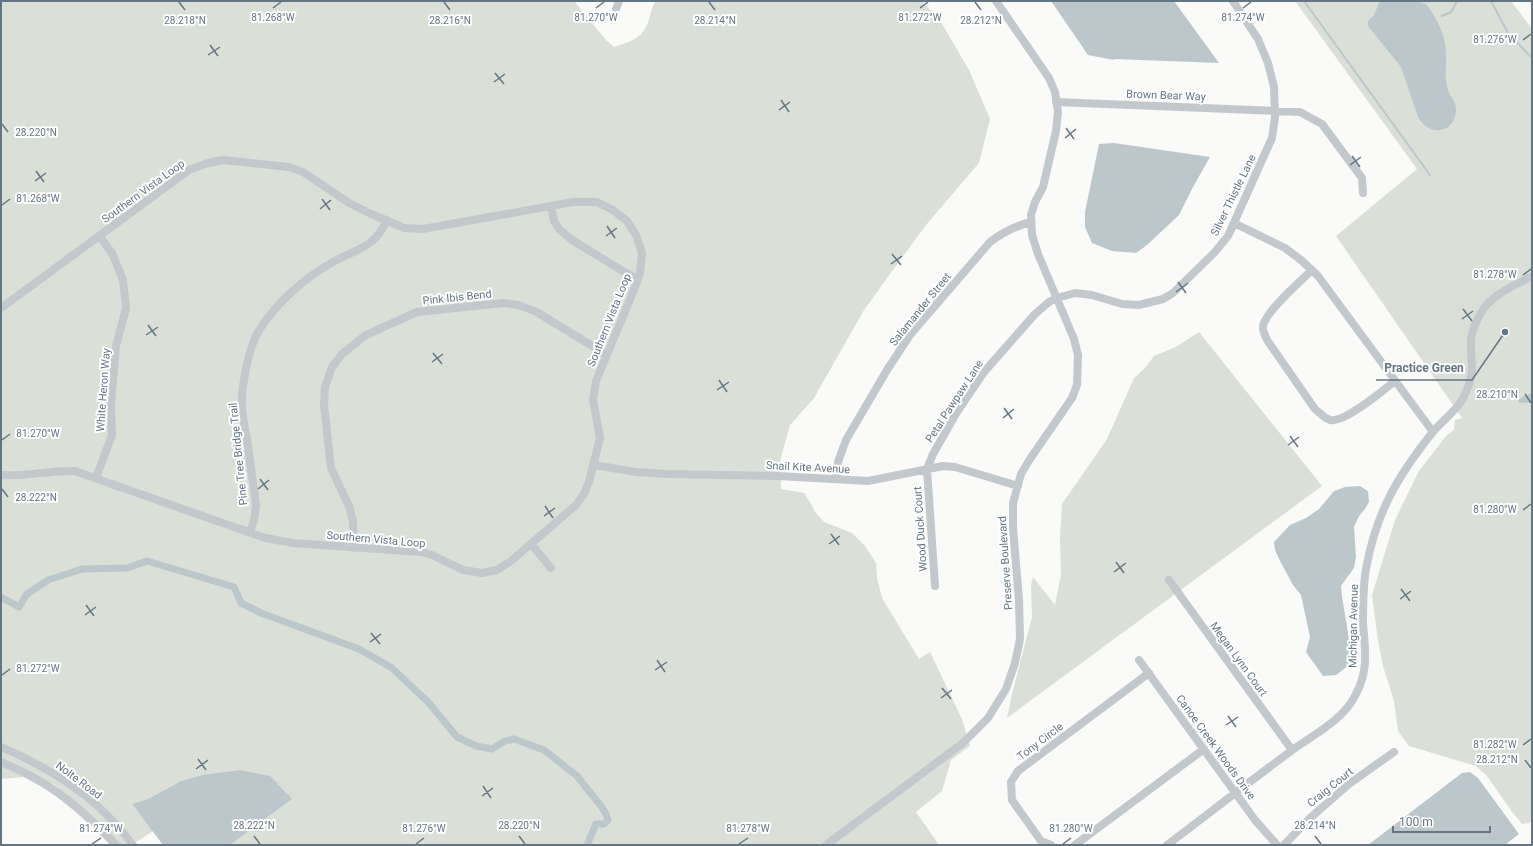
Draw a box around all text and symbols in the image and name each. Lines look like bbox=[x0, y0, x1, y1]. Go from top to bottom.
text: 81.268°W bbox=[251, 12, 295, 23]
text: 81.270°W bbox=[574, 12, 618, 23]
text: 81.272°W bbox=[898, 12, 942, 23]
text: 81.274°W bbox=[1221, 12, 1265, 23]
text: 28.218°N bbox=[164, 15, 206, 26]
text: 28.216°N bbox=[429, 15, 471, 26]
text: 28.214°N bbox=[694, 15, 736, 26]
text: 28.212°N bbox=[960, 15, 1002, 26]
text: 81.276°W bbox=[1473, 34, 1517, 45]
street label: Brown Bear Way bbox=[1126, 88, 1207, 103]
text: 28.220°N bbox=[15, 127, 57, 138]
street label: Silver Thistle Lane bbox=[1208, 152, 1259, 238]
street label: Southern Vista Loop bbox=[99, 157, 187, 226]
text: 81.268°W bbox=[16, 193, 60, 204]
text: 81.278°W bbox=[1473, 269, 1517, 280]
street label: Salamander Street bbox=[887, 270, 954, 349]
street label: Southern Vista Loop bbox=[585, 272, 634, 369]
street label: Pink Ibis Bend bbox=[422, 287, 492, 308]
street label: White Heron Way bbox=[94, 347, 113, 432]
callout: Practice Green bbox=[1376, 356, 1472, 380]
street label: Petal Pawpaw Lane bbox=[923, 357, 986, 445]
text: Practice Green bbox=[1384, 361, 1464, 375]
text: 28.210°N bbox=[1476, 389, 1518, 400]
street label: Pine Tree Bridge Trail bbox=[227, 402, 250, 506]
text: 81.270°W bbox=[16, 428, 60, 439]
street label: Snail Kite Avenue bbox=[766, 459, 851, 476]
street label: Wood Duck Court bbox=[911, 485, 930, 572]
text: 28.222°N bbox=[15, 492, 57, 503]
text: 81.280°W bbox=[1473, 504, 1517, 515]
street label: Preserve Boulevard bbox=[996, 516, 1015, 610]
street label: Southern Vista Loop bbox=[326, 529, 426, 550]
street label: Michigan Avenue bbox=[1346, 584, 1361, 668]
street label: Megan Lynn Court bbox=[1207, 620, 1270, 699]
text: 81.272°W bbox=[16, 663, 60, 674]
street label: Canoe Creek Woods Drive bbox=[1173, 692, 1258, 802]
street label: Tony Circle bbox=[1015, 720, 1066, 763]
text: 81.282°W bbox=[1473, 739, 1517, 750]
text: 28.212°N bbox=[1476, 754, 1518, 765]
street label: Nolte Road bbox=[53, 759, 104, 802]
street label: Craig Court bbox=[1305, 765, 1356, 810]
scale bar bbox=[1393, 808, 1490, 834]
text: 100 m bbox=[1399, 815, 1433, 829]
text: 28.222°N bbox=[233, 820, 275, 831]
text: 28.220°N bbox=[498, 820, 540, 831]
text: 28.214°N bbox=[1294, 820, 1336, 831]
text: 81.274°W bbox=[79, 823, 123, 834]
text: 81.276°W bbox=[402, 823, 446, 834]
text: 81.278°W bbox=[726, 823, 770, 834]
text: 81.280°W bbox=[1049, 823, 1093, 834]

